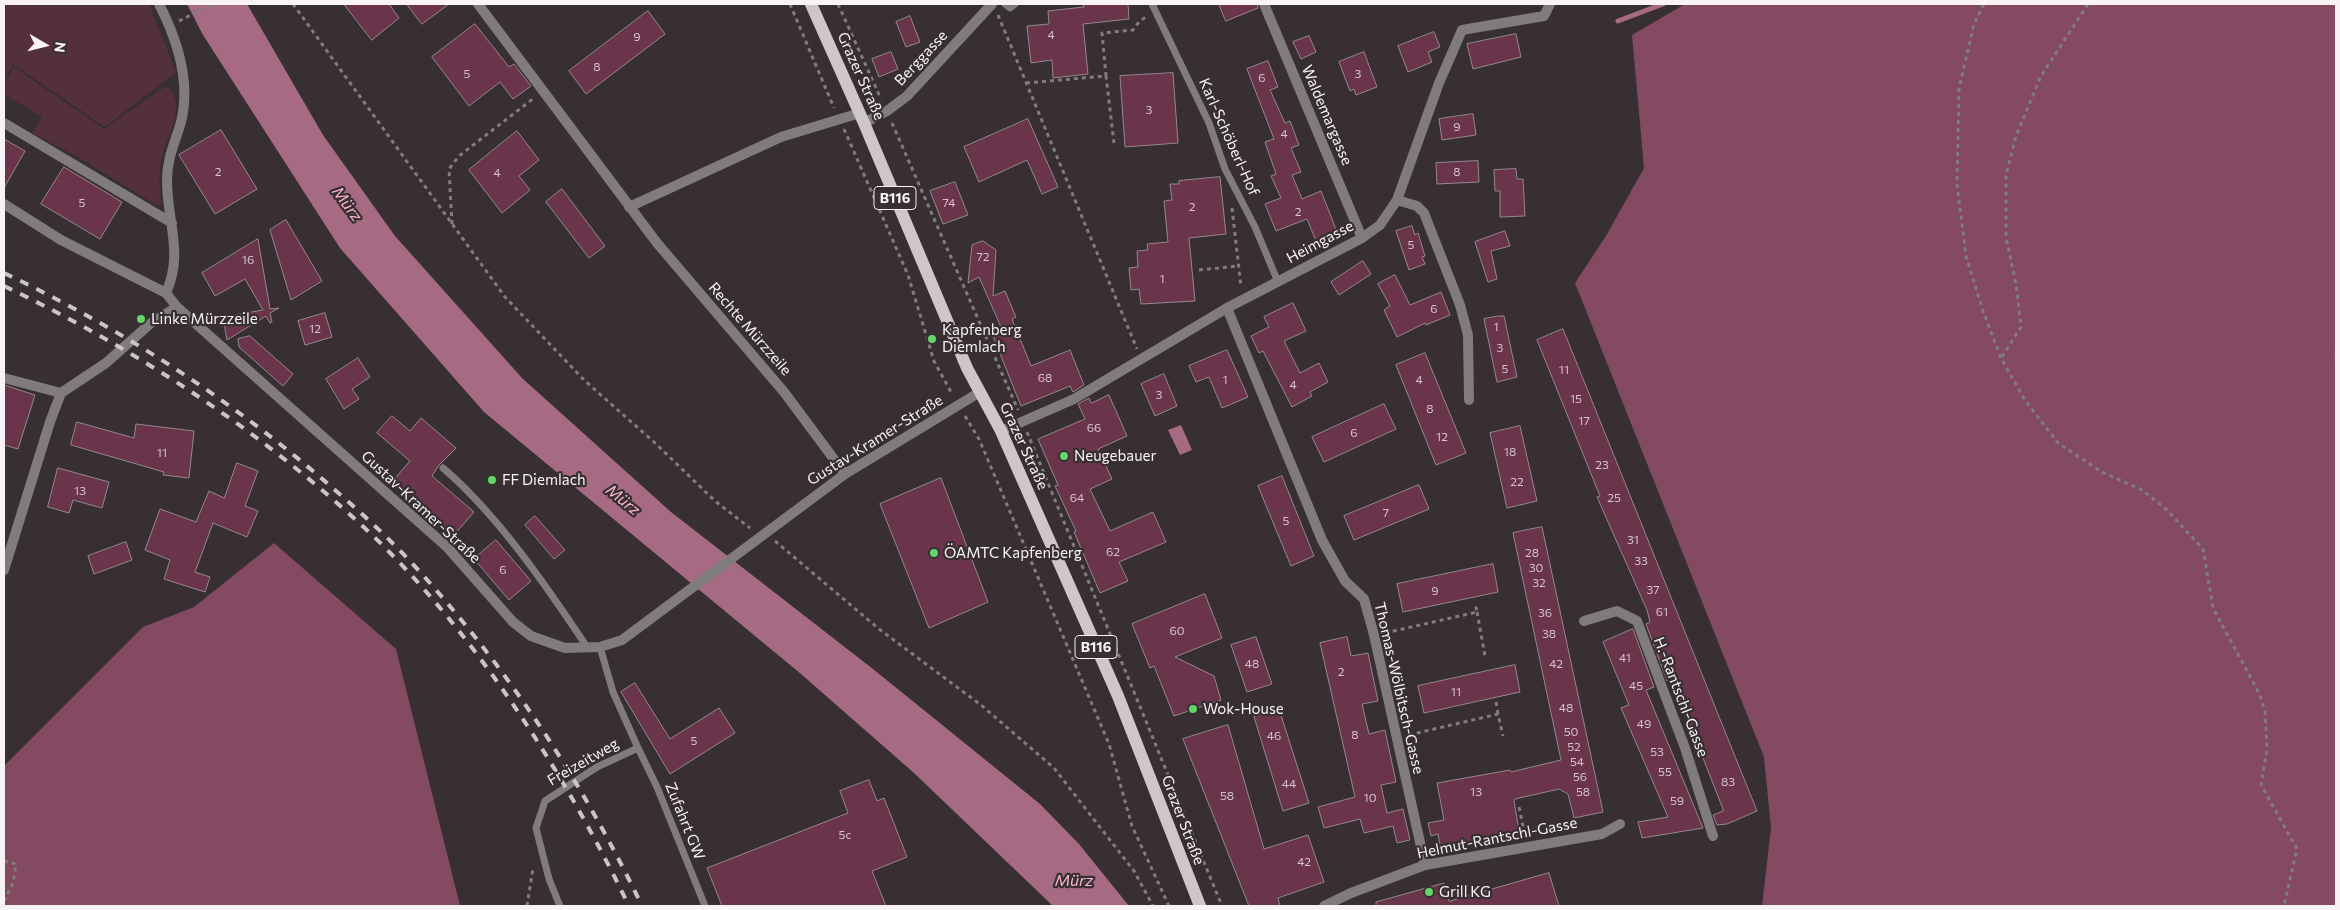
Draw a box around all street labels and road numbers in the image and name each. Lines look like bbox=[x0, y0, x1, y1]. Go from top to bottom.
street label: Berggasse bbox=[891, 27, 951, 89]
street label: Grazer Straße bbox=[834, 29, 888, 123]
street label: Waldemargasse bbox=[1298, 62, 1356, 168]
street label: Karl-Schöberl-Hof bbox=[1195, 75, 1263, 199]
road number: B116 bbox=[874, 187, 916, 210]
street label: Heimgasse bbox=[1283, 217, 1357, 267]
street label: Rechte Mürzzeile bbox=[705, 279, 795, 379]
street label: Gustav-Kramer-Straße bbox=[804, 391, 946, 489]
street label: Grazer Straße bbox=[996, 399, 1052, 493]
street label: Gustav-Kramer-Straße bbox=[358, 447, 484, 567]
street label: Thomas-Wölbitsch-Gasse bbox=[1370, 600, 1428, 776]
street label: H.-Rantschl-Gasse bbox=[1650, 634, 1712, 760]
road number: B116 bbox=[1075, 636, 1117, 659]
street label: Freizeitweg bbox=[544, 734, 622, 790]
street label: Grazer Straße bbox=[1158, 773, 1208, 867]
street label: Zufahrt GW bbox=[661, 780, 709, 862]
street label: Helmut-Rantschl-Gasse bbox=[1415, 814, 1579, 862]

